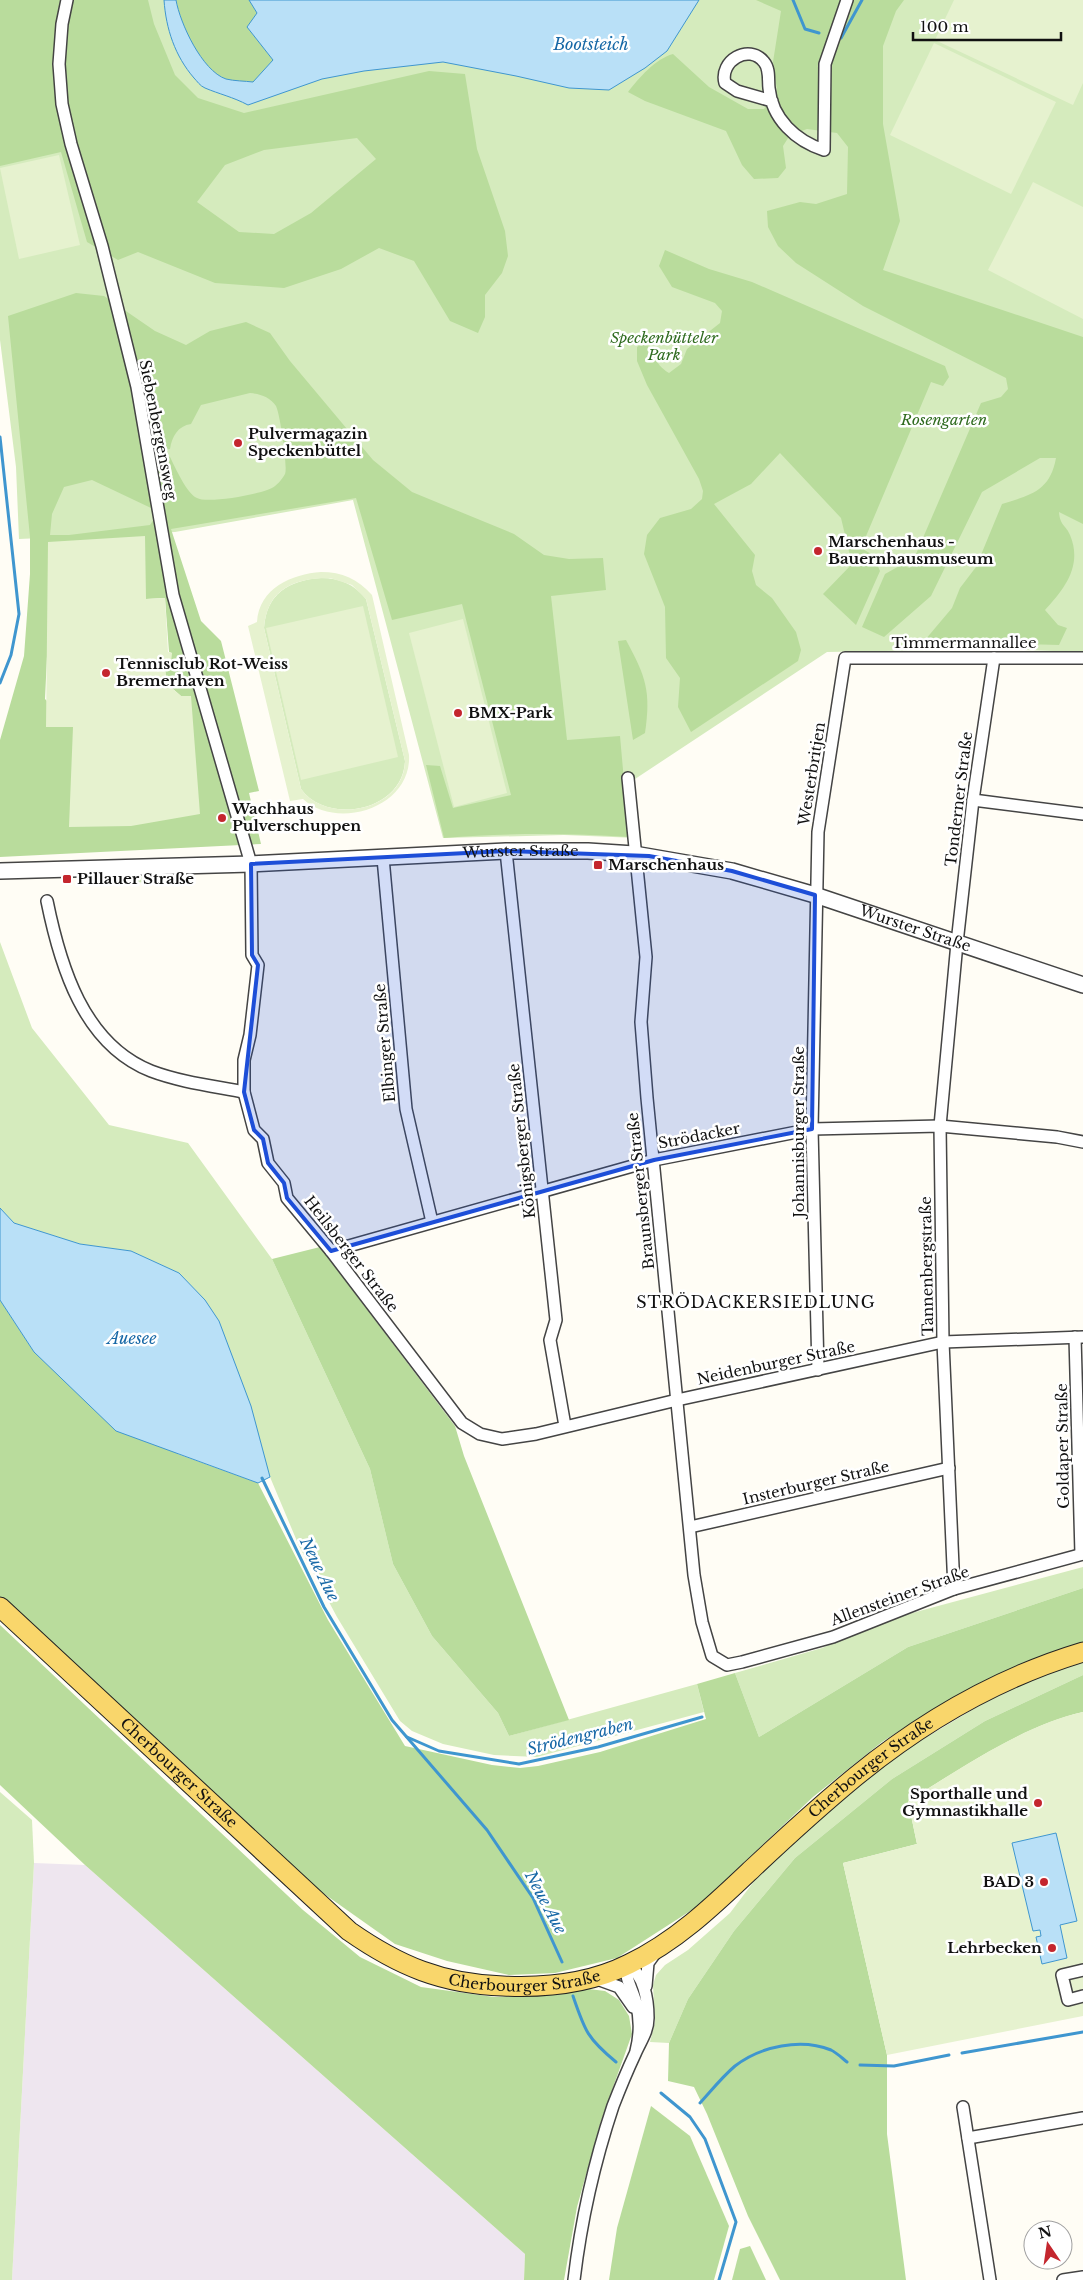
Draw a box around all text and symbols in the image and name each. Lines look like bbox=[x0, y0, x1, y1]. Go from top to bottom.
scale bar bbox=[913, 10, 1060, 42]
text: 100 m bbox=[920, 17, 969, 36]
water label: Bootsteich bbox=[552, 34, 629, 54]
park label: Speckenbütteler Park bbox=[610, 328, 719, 364]
street label: Siebenbergensweg bbox=[136, 358, 182, 503]
park label: Rosengarten bbox=[900, 410, 987, 429]
place label: Pulvermagazin Speckenbüttel bbox=[248, 424, 368, 460]
marker: Pulvermagazin Speckenbüttel bbox=[232, 437, 244, 449]
place label: Marschenhaus - Bauernhausmuseum bbox=[828, 532, 994, 568]
marker: Marschenhaus - Bauernhausmuseum bbox=[812, 545, 824, 557]
street label: Timmermannallee bbox=[892, 633, 1036, 652]
place label: Tennisclub Rot-Weiss Bremerhaven bbox=[116, 654, 288, 690]
marker: Tennisclub Rot-Weiss Bremerhaven bbox=[100, 667, 112, 679]
place label: BMX-Park bbox=[468, 703, 554, 722]
marker: BMX-Park bbox=[452, 707, 464, 719]
street label: Westerbritjen bbox=[794, 721, 829, 828]
street label: Tonderner Straße bbox=[941, 730, 976, 868]
place label: Wachhaus Pulverschuppen bbox=[231, 799, 361, 835]
marker: Wachhaus Pulverschuppen bbox=[216, 812, 228, 824]
street label: Wurster Straße bbox=[461, 841, 579, 862]
place label: Marschenhaus bbox=[608, 855, 724, 874]
marker: Marschenhaus bbox=[592, 859, 604, 871]
place label: Pillauer Straße bbox=[77, 869, 194, 888]
marker: Pillauer Straße bbox=[61, 873, 73, 885]
street label: Wurster Straße bbox=[856, 900, 973, 956]
street label: Elbinger Straße bbox=[370, 983, 399, 1103]
street label: Johannisburger Straße bbox=[789, 1046, 808, 1220]
street label: Königsberger Straße bbox=[504, 1062, 539, 1220]
street label: Braunsberger Straße bbox=[623, 1112, 658, 1271]
street label: Strödacker bbox=[656, 1118, 742, 1153]
street label: Heilsberger Straße bbox=[300, 1192, 403, 1316]
street label: Tannenbergstraße bbox=[916, 1196, 937, 1336]
district label: STRÖDACKERSIEDLUNG bbox=[636, 1292, 876, 1312]
water label: Auesee bbox=[106, 1328, 157, 1348]
street label: Neidenburger Straße bbox=[695, 1336, 857, 1389]
street label: Goldaper Straße bbox=[1052, 1383, 1073, 1509]
street label: Insterburger Straße bbox=[741, 1456, 891, 1509]
water label: Neue Aue bbox=[295, 1533, 344, 1605]
street label: Allensteiner Straße bbox=[827, 1562, 972, 1630]
water label: Strödengraben bbox=[525, 1713, 635, 1759]
street label: Cherbourger Straße bbox=[804, 1713, 937, 1822]
street label: Cherbourger Straße bbox=[117, 1714, 242, 1832]
place label: Sporthalle und Gymnastikhalle bbox=[902, 1784, 1029, 1820]
marker: Sporthalle und Gymnastikhalle bbox=[1032, 1797, 1044, 1809]
water label: Neue Aue bbox=[521, 1866, 571, 1938]
place label: BAD 3 bbox=[983, 1872, 1034, 1891]
marker: BAD 3 bbox=[1038, 1876, 1050, 1888]
place label: Lehrbecken bbox=[947, 1938, 1042, 1957]
marker: Lehrbecken bbox=[1046, 1942, 1058, 1954]
street label: Cherbourger Straße bbox=[447, 1966, 603, 1995]
north arrow bbox=[1023, 2220, 1073, 2270]
text: N bbox=[1037, 2222, 1054, 2243]

